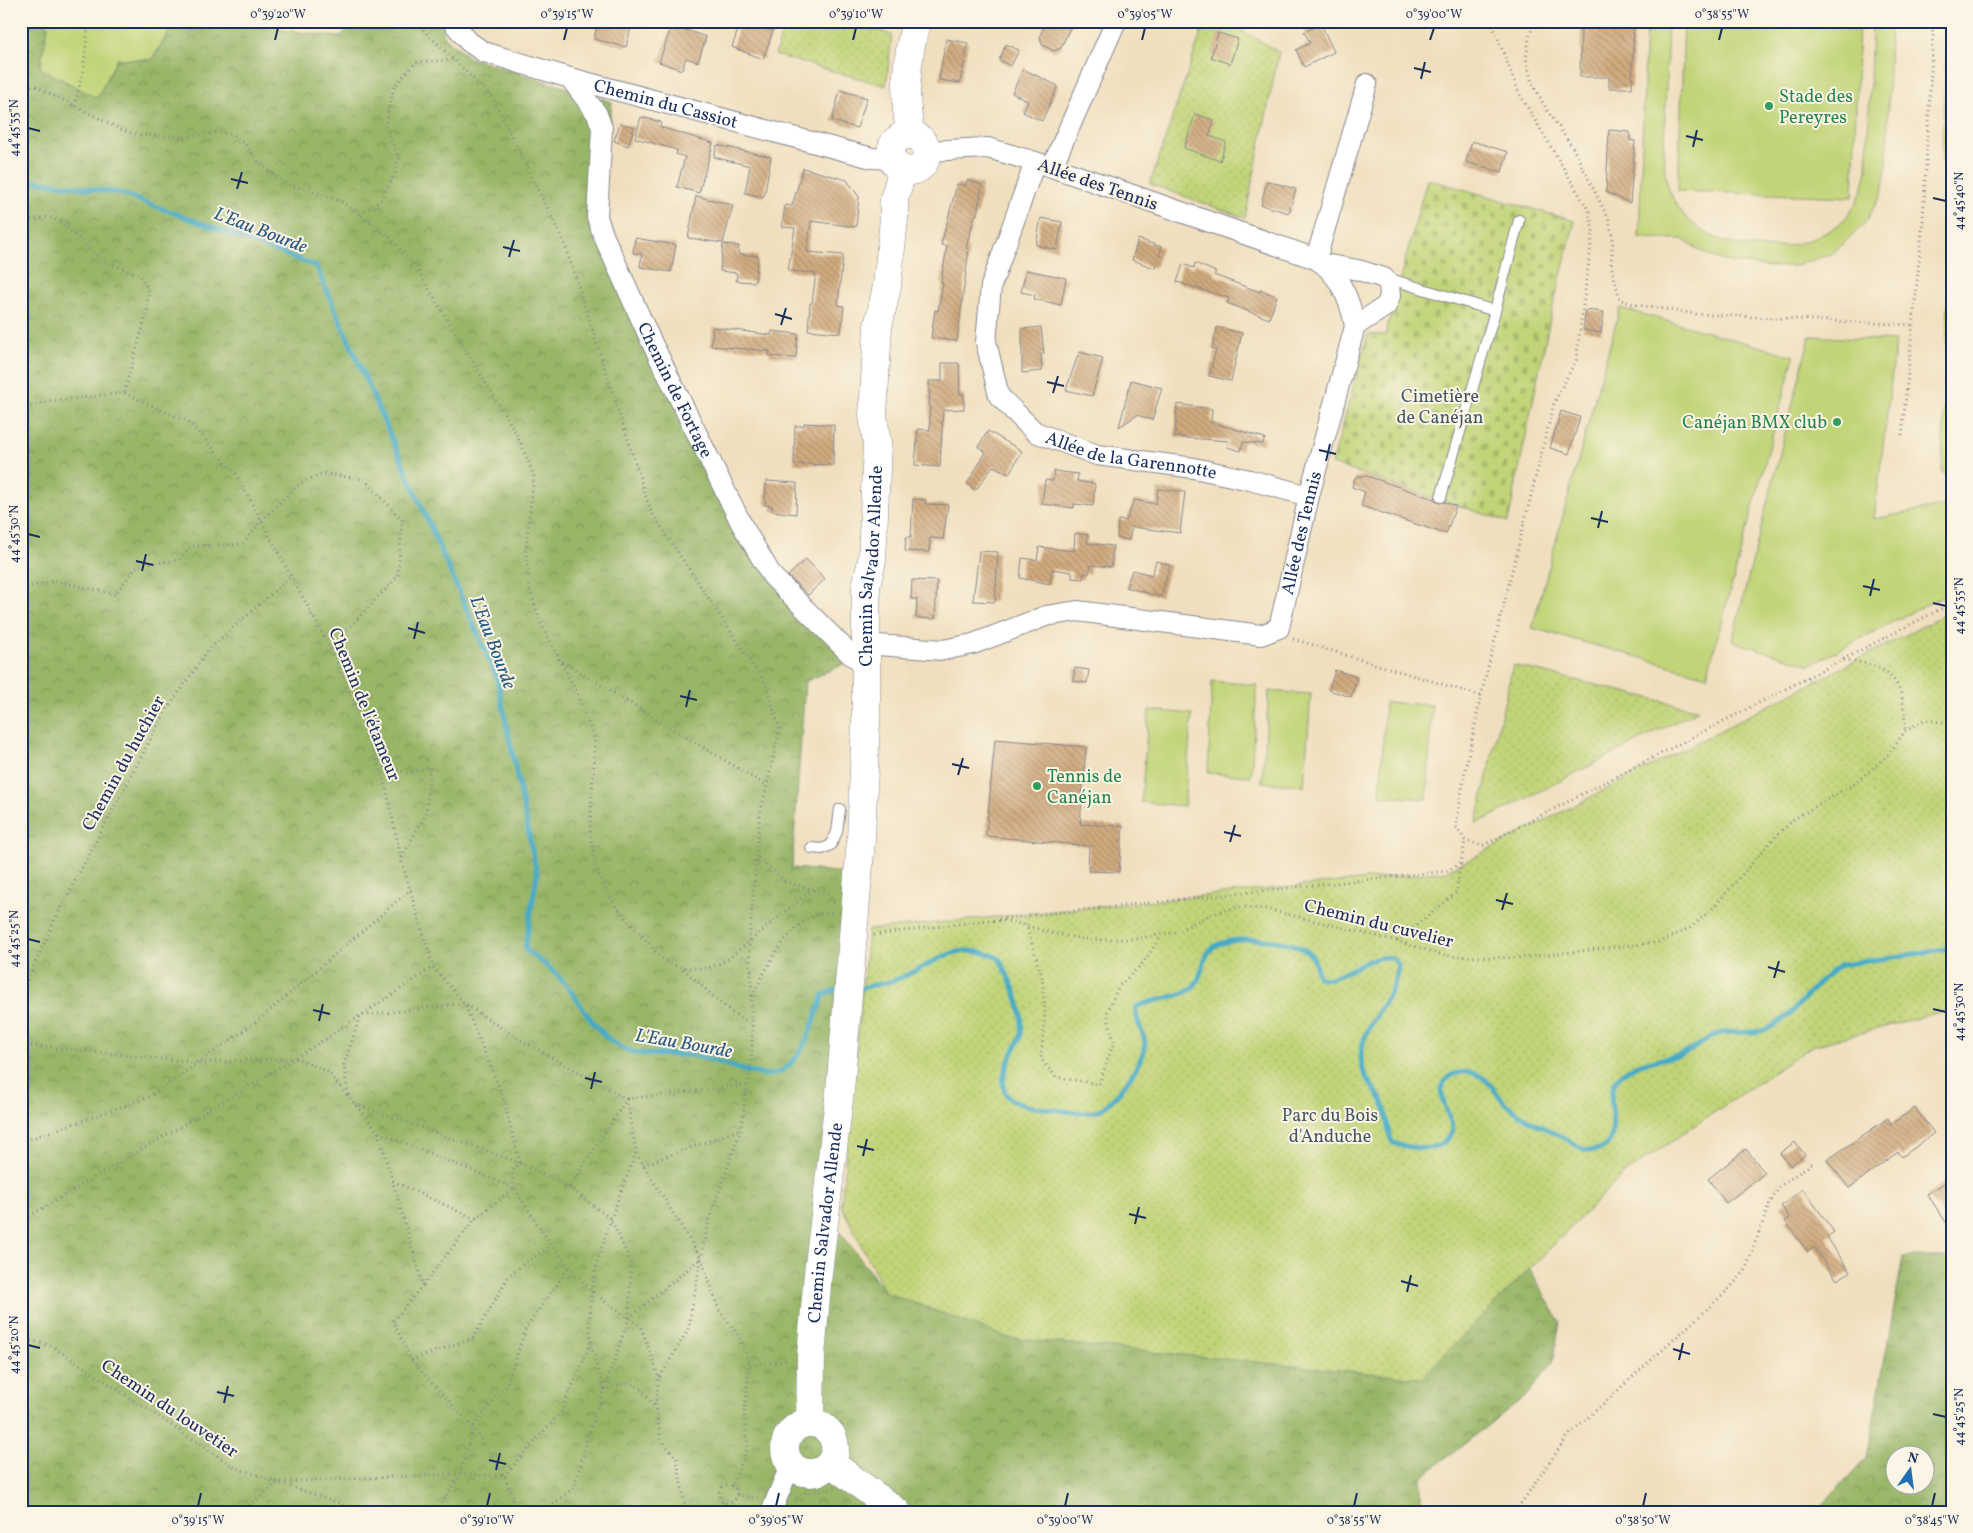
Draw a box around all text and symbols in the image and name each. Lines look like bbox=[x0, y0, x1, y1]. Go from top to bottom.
text: 0°39'20"W bbox=[250, 7, 306, 23]
text: 0°39'15"W bbox=[541, 7, 593, 23]
text: 0°39'10"W bbox=[829, 7, 883, 23]
text: 0°39'05"W bbox=[1117, 7, 1173, 23]
text: 0°39'00"W bbox=[1406, 7, 1462, 23]
text: 0°38'55"W bbox=[1695, 7, 1749, 23]
street label: Chemin du Cassiot bbox=[591, 74, 740, 136]
place label: Stade des Pereyres bbox=[1779, 85, 1853, 131]
text: 44°45'35"N bbox=[7, 99, 23, 157]
marker: Stade des Pereyres bbox=[1763, 100, 1775, 112]
street label: Allée des Tennis bbox=[1034, 153, 1161, 218]
text: 44°45'40"N bbox=[1952, 172, 1968, 230]
water label: L'Eau Bourde bbox=[210, 201, 311, 261]
street label: Chemin de Fortage bbox=[630, 319, 718, 463]
park label: Cimetière de Canéjan bbox=[1396, 385, 1484, 431]
place label: Canéjan BMX club bbox=[1682, 411, 1827, 436]
marker: Canéjan BMX club bbox=[1831, 416, 1843, 428]
street label: Allée de la Garennotte bbox=[1042, 426, 1219, 487]
street label: Chemin Salvador Allende bbox=[854, 465, 890, 667]
street label: Allée des Tennis bbox=[1276, 469, 1329, 597]
text: 44°45'30"N bbox=[7, 505, 23, 563]
text: 44°45'35"N bbox=[1952, 577, 1968, 635]
water label: L'Eau Bourde bbox=[462, 592, 522, 693]
street label: Chemin de l'étameur bbox=[321, 624, 406, 785]
street label: Chemin du huchier bbox=[77, 691, 172, 836]
place label: Tennis de Canéjan bbox=[1047, 765, 1122, 811]
marker: Tennis de Canéjan bbox=[1031, 780, 1043, 792]
street label: Chemin du cuvelier bbox=[1301, 894, 1456, 955]
text: 44°45'25"N bbox=[7, 910, 23, 968]
text: 44°45'30"N bbox=[1952, 983, 1968, 1041]
water label: L'Eau Bourde bbox=[633, 1023, 734, 1065]
park label: Parc du Bois d'Anduche bbox=[1282, 1104, 1378, 1150]
street label: Chemin Salvador Allende bbox=[803, 1121, 850, 1324]
text: 44°45'20"N bbox=[7, 1316, 23, 1374]
street label: Chemin du louvetier bbox=[95, 1354, 243, 1465]
text: 44°45'25"N bbox=[1952, 1388, 1968, 1446]
north arrow bbox=[1886, 1446, 1936, 1496]
text: N bbox=[1906, 1448, 1920, 1469]
text: 0°39'15"W bbox=[172, 1513, 224, 1529]
text: 0°39'10"W bbox=[460, 1513, 514, 1529]
text: 0°39'05"W bbox=[748, 1513, 804, 1529]
text: 0°39'00"W bbox=[1037, 1513, 1093, 1529]
text: 0°38'55"W bbox=[1327, 1513, 1381, 1529]
text: 0°38'50"W bbox=[1615, 1513, 1671, 1529]
text: 0°38'45"W bbox=[1905, 1513, 1959, 1529]

